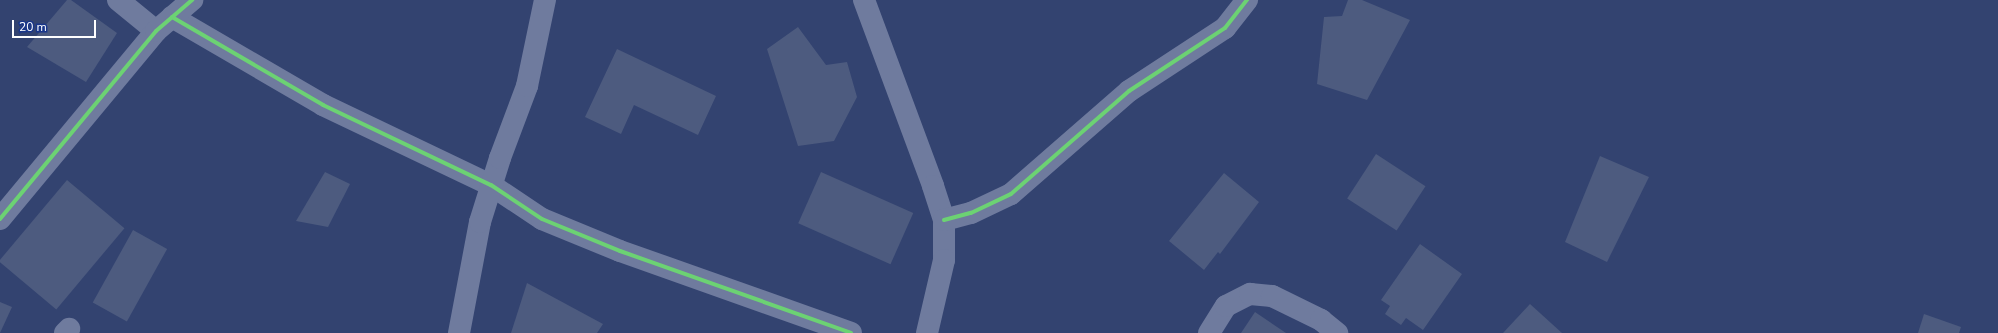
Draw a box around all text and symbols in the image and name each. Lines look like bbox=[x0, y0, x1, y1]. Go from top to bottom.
scale bar bbox=[14, 12, 98, 38]
text: 20 m bbox=[19, 19, 47, 35]

